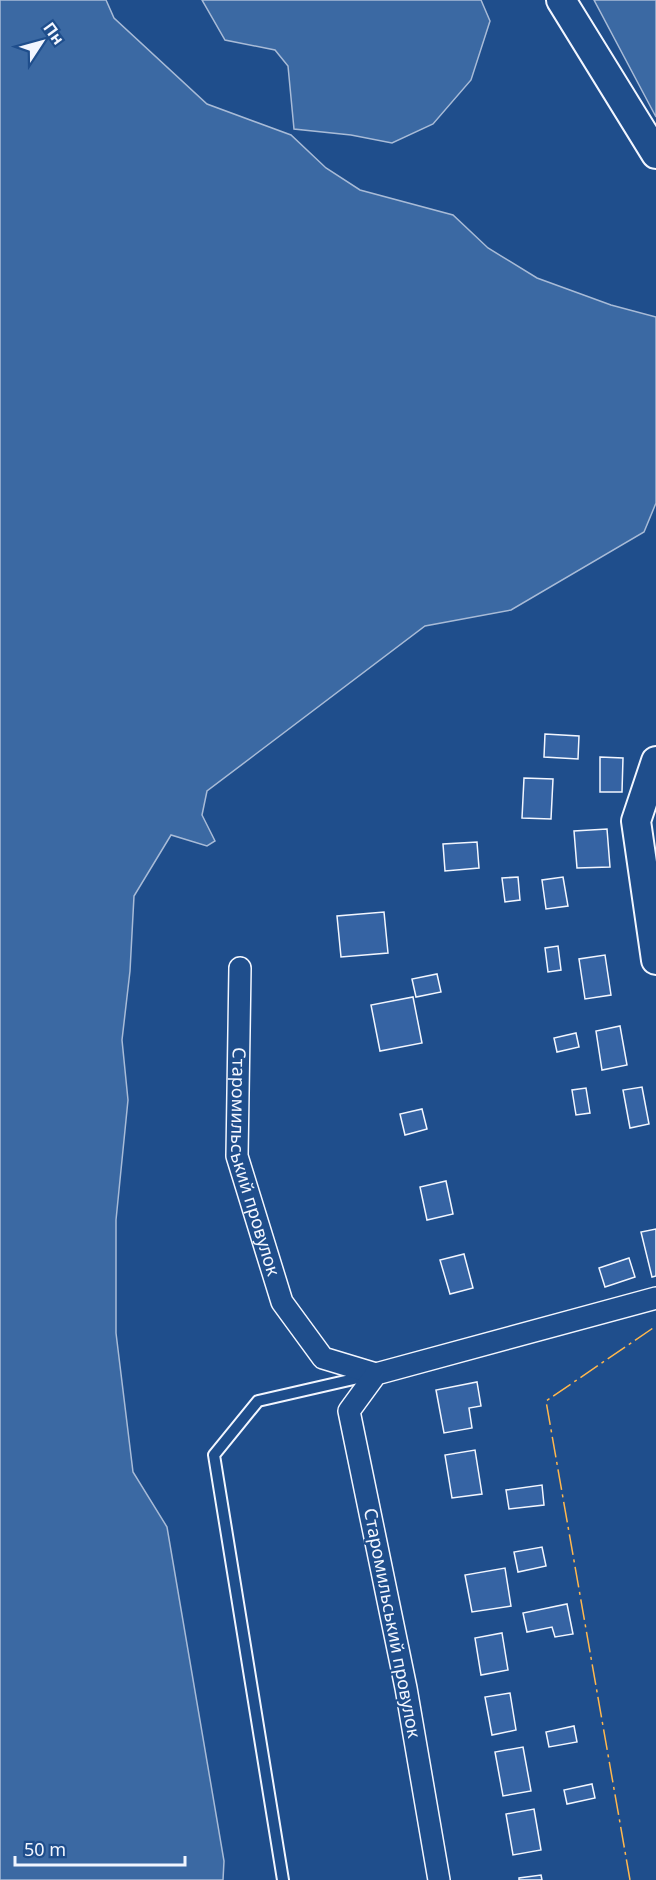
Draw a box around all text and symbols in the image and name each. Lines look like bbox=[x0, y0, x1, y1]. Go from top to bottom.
north arrow bbox=[12, 12, 72, 72]
text: Пн bbox=[39, 18, 70, 49]
street label: Старомильський провулок bbox=[226, 1047, 286, 1279]
street label: Старомильський провулок bbox=[359, 1506, 427, 1740]
scale bar bbox=[15, 1829, 184, 1867]
text: 50 m bbox=[24, 1837, 66, 1861]

